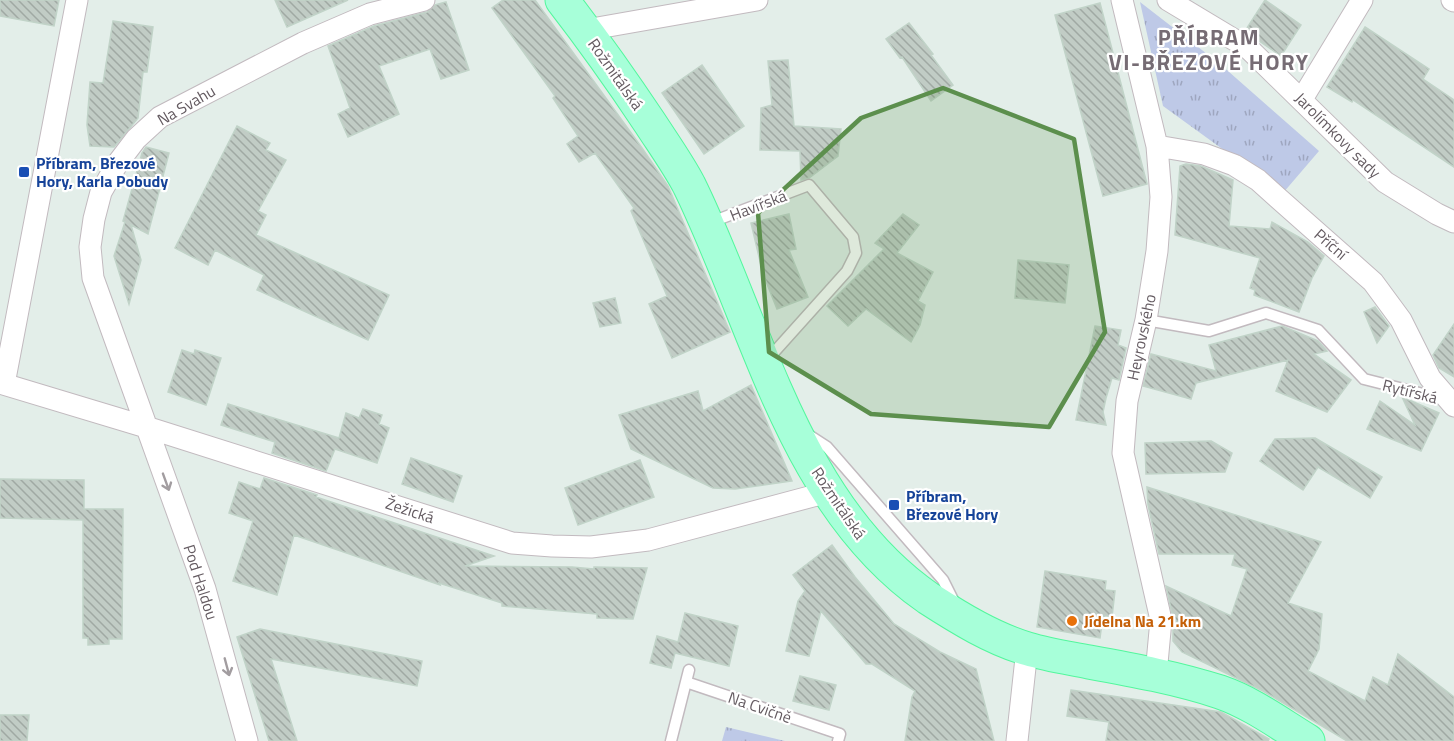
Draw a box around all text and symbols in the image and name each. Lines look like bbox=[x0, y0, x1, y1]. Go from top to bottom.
district label: PŘÍBRAM VI-BŘEZOVÉ HORY bbox=[1108, 20, 1310, 79]
street label: Rožmitálská bbox=[582, 33, 650, 115]
street label: Na Svahu bbox=[152, 79, 220, 131]
street label: Jarolímkovy sady bbox=[1289, 86, 1387, 184]
place label: Příbram, Březové Hory, Karla Pobudy bbox=[36, 151, 168, 193]
marker: Příbram, Březové Hory, Karla Pobudy bbox=[17, 165, 31, 179]
street label: Havířská bbox=[726, 183, 790, 227]
street label: Příční bbox=[1309, 223, 1354, 266]
street label: Heyrovského bbox=[1120, 292, 1162, 382]
street label: Rytířská bbox=[1380, 373, 1440, 409]
street label: Rožmitálská bbox=[806, 462, 872, 544]
one-way arrow bbox=[161, 472, 172, 491]
place label: Příbram, Březové Hory bbox=[906, 484, 998, 526]
street label: Žežická bbox=[383, 491, 437, 529]
marker: Příbram, Březové Hory bbox=[887, 498, 901, 512]
street label: Pod Haldou bbox=[178, 541, 224, 623]
place label: Jídelna Na 21.km bbox=[1084, 609, 1201, 633]
marker: Jídelna Na 21.km bbox=[1065, 614, 1079, 628]
one-way arrow bbox=[221, 657, 233, 676]
street label: Na Cvičně bbox=[725, 685, 795, 729]

